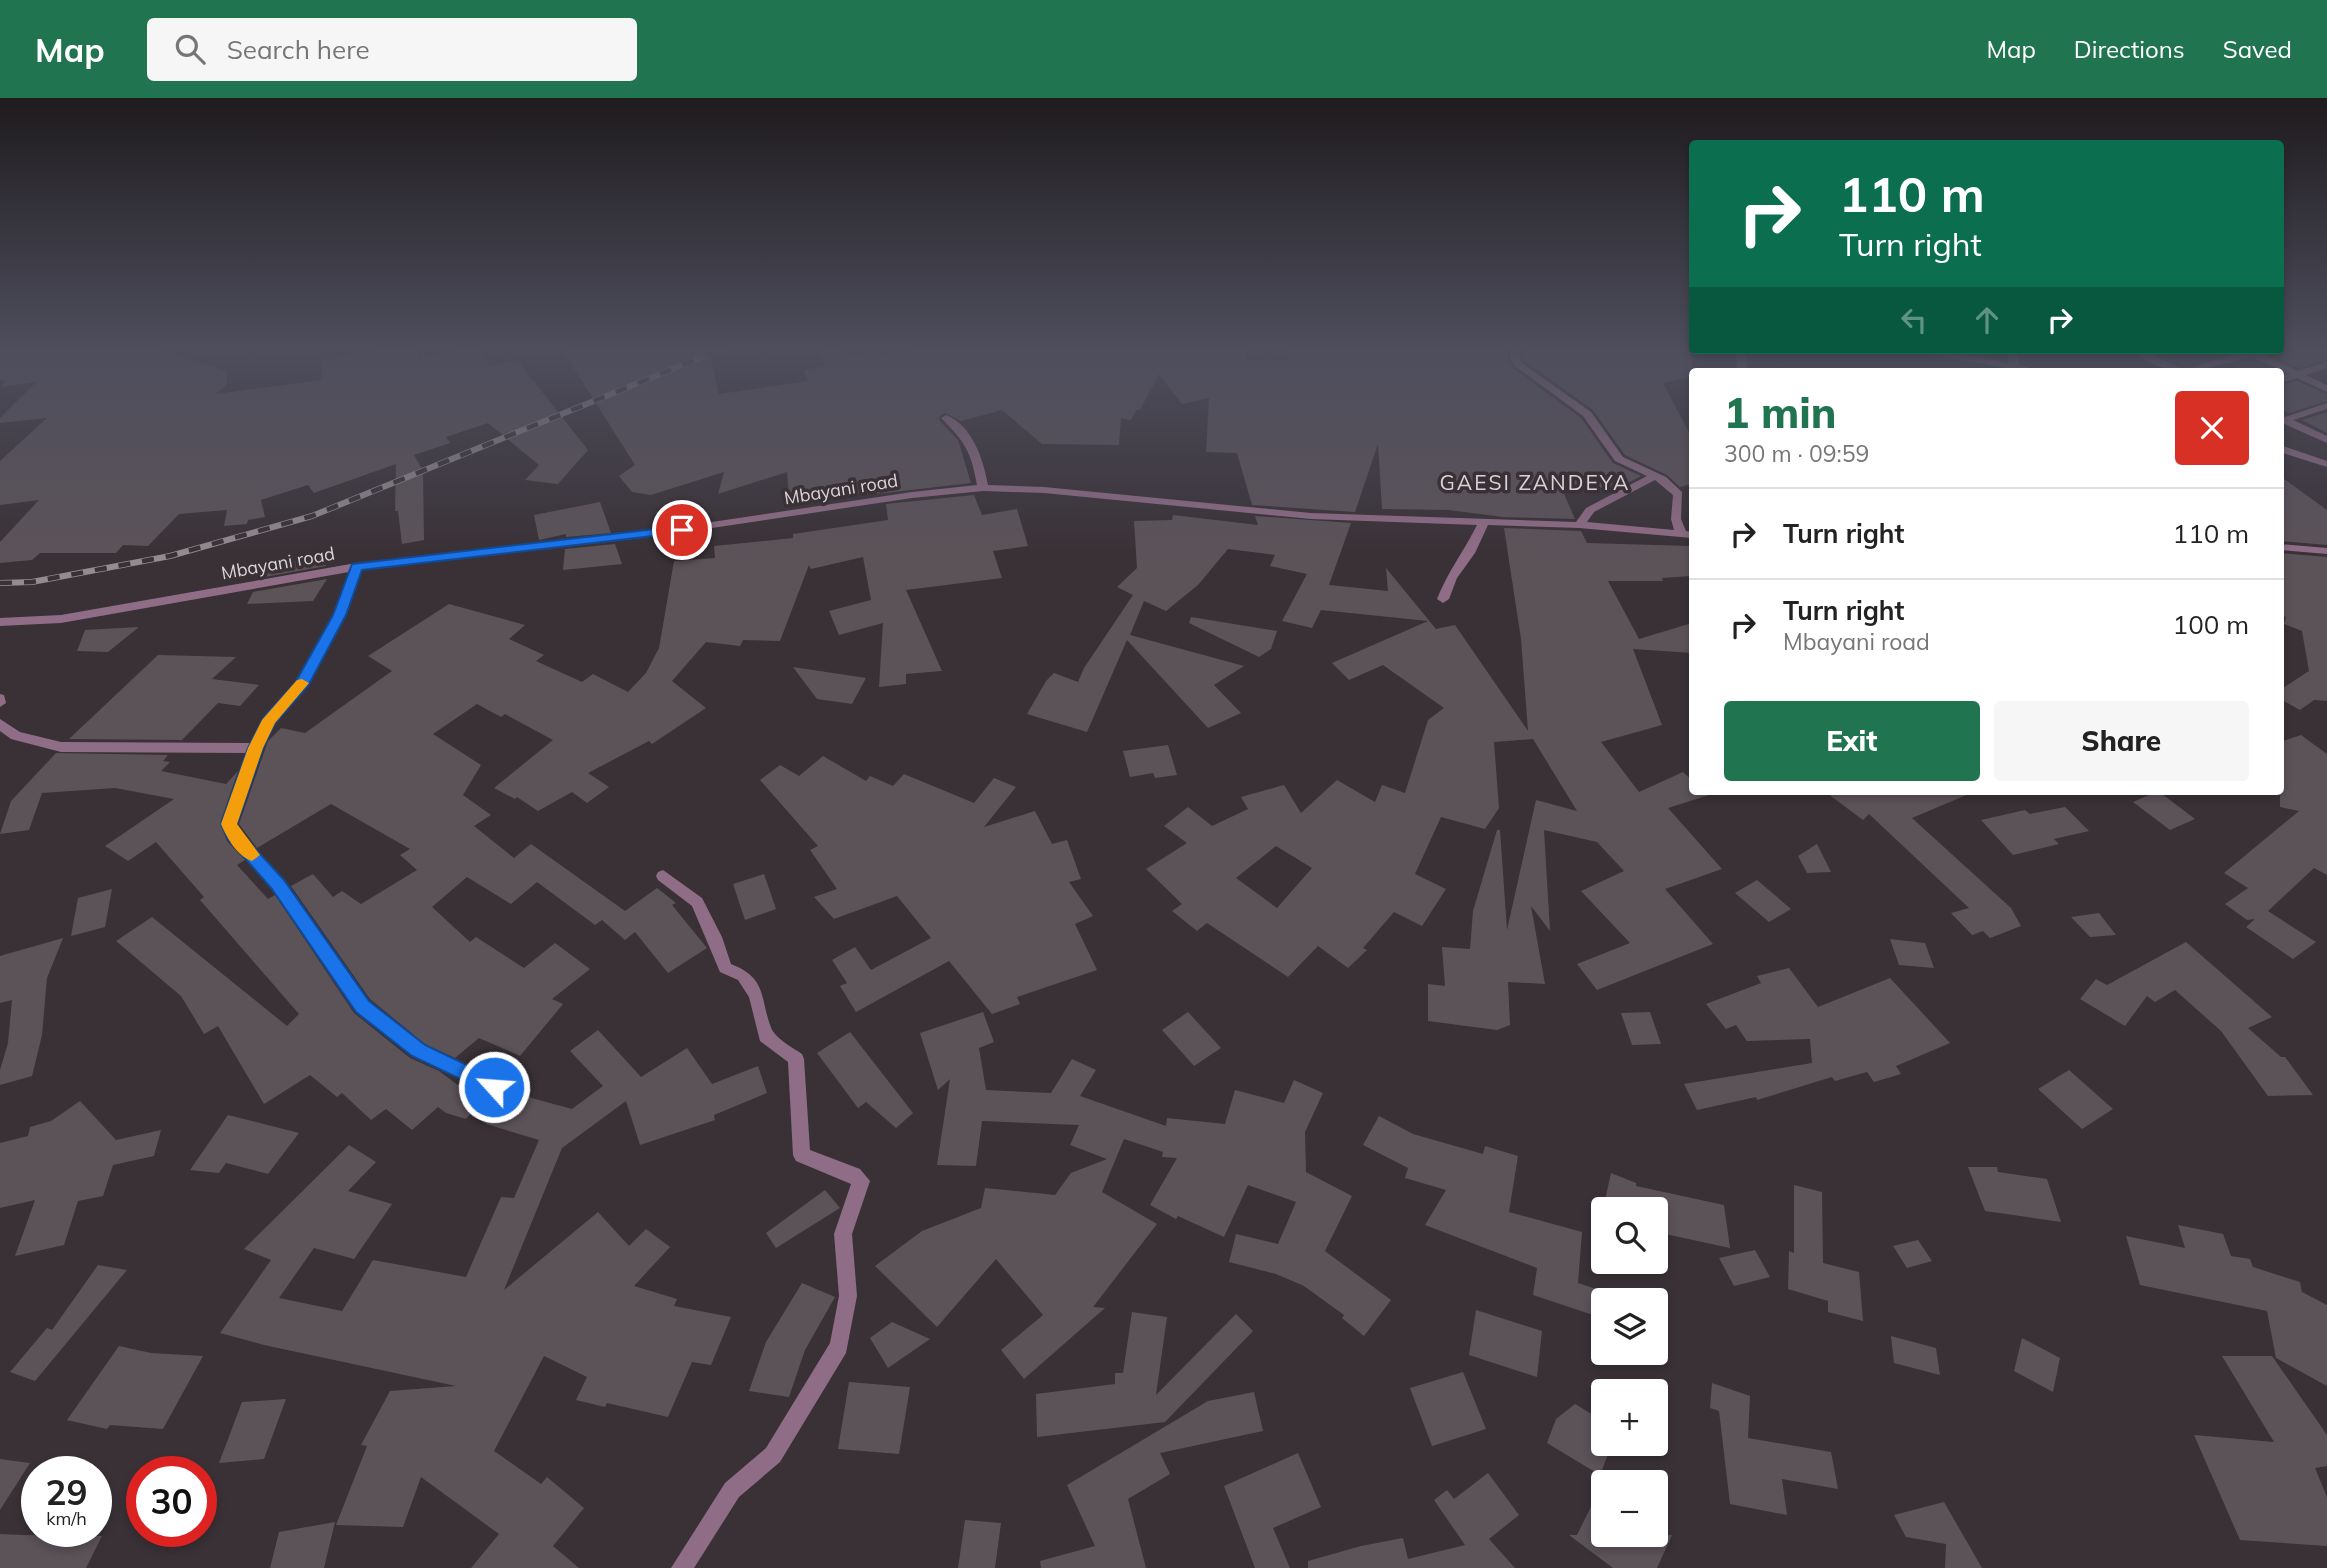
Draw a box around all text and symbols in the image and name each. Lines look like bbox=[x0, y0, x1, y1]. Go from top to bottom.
search box bbox=[147, 18, 637, 81]
text: Map bbox=[35, 29, 105, 70]
icon: search bbox=[171, 30, 209, 68]
text: Search here bbox=[227, 33, 370, 66]
text: Map bbox=[1986, 34, 2036, 64]
text: Directions bbox=[2074, 34, 2185, 64]
text: Saved bbox=[2223, 34, 2292, 64]
text: 110 m bbox=[1839, 163, 1985, 224]
icon: right bbox=[1724, 168, 1815, 259]
text: Turn right bbox=[1839, 224, 1982, 264]
icon: left bbox=[1895, 301, 1933, 339]
icon: ahead bbox=[1968, 301, 2006, 339]
icon: right bbox=[2041, 301, 2079, 339]
text: 1 min bbox=[1724, 386, 1837, 439]
button: close bbox=[2175, 391, 2249, 465]
text: 300 m · 09:59 bbox=[1724, 439, 1869, 468]
street label: Mbayani road bbox=[782, 469, 900, 509]
district label: GAESI ZANDEYA bbox=[1439, 469, 1631, 495]
pin bbox=[652, 500, 712, 560]
icon: arrive bbox=[663, 511, 701, 549]
icon: right bbox=[1724, 515, 1762, 553]
text: Turn right bbox=[1783, 517, 1904, 550]
text: 110 m bbox=[2173, 517, 2249, 550]
street label: Mbayani road bbox=[219, 542, 337, 584]
text: Turn right bbox=[1783, 594, 1904, 627]
icon: right bbox=[1724, 606, 1762, 644]
text: 100 m bbox=[2173, 608, 2249, 641]
text: Mbayani road bbox=[1783, 627, 1930, 656]
button: Exit bbox=[1724, 701, 1980, 781]
button: Share bbox=[1994, 701, 2249, 781]
position arrow bbox=[457, 1050, 531, 1124]
map controls bbox=[1591, 1197, 1668, 1547]
button: search bbox=[1591, 1197, 1668, 1274]
button: layers bbox=[1591, 1288, 1668, 1365]
button: + bbox=[1591, 1379, 1668, 1456]
speed limit sign: 30 bbox=[126, 1456, 217, 1547]
text: 29 bbox=[45, 1470, 88, 1514]
button: − bbox=[1591, 1470, 1668, 1547]
text: km/h bbox=[46, 1507, 87, 1530]

